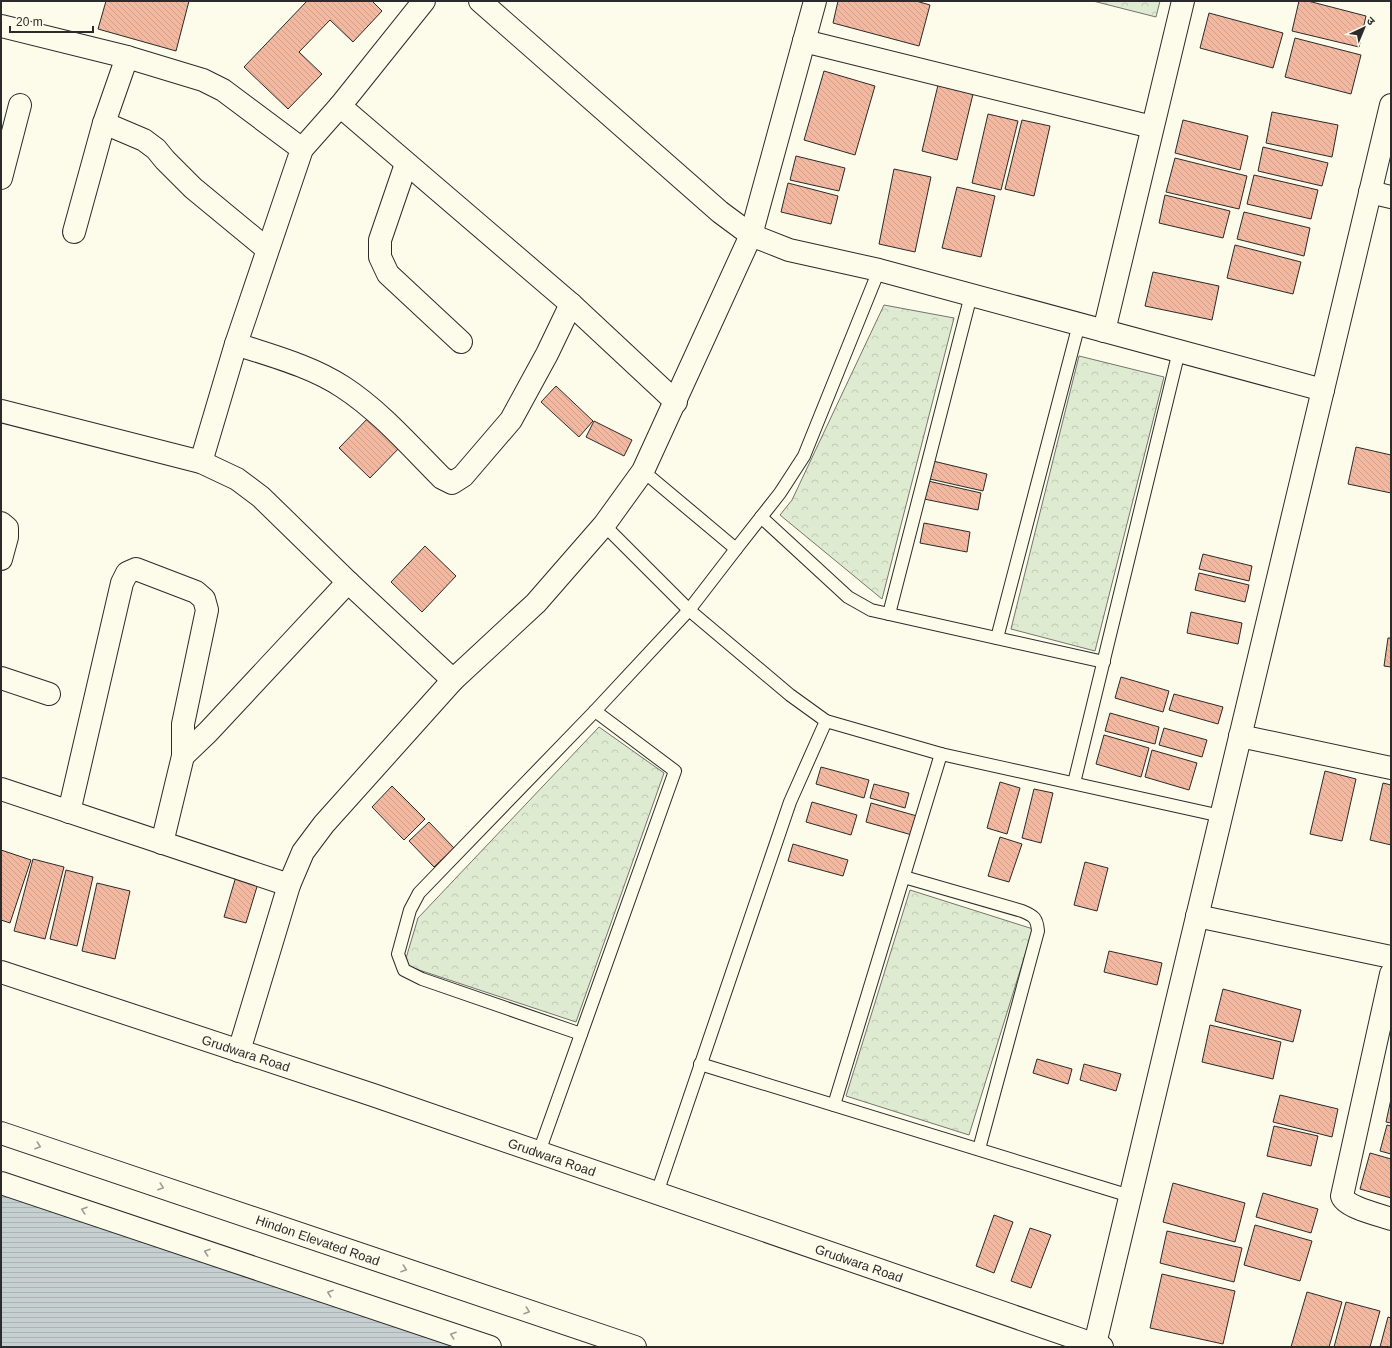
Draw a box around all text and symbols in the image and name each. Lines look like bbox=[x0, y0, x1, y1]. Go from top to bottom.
scale bar bbox=[10, 8, 93, 34]
north arrow bbox=[1344, 8, 1384, 48]
text: उ bbox=[1364, 14, 1378, 28]
text: 20 m bbox=[16, 15, 43, 29]
street label: Grudwara Road bbox=[200, 1032, 292, 1075]
street label: Grudwara Road bbox=[506, 1135, 598, 1180]
one-way arrow bbox=[34, 1141, 41, 1150]
one-way arrow bbox=[158, 1183, 165, 1191]
one-way arrow bbox=[80, 1207, 87, 1215]
street label: Hindon Elevated Road bbox=[254, 1212, 382, 1269]
street label: Grudwara Road bbox=[813, 1241, 905, 1286]
one-way arrow bbox=[204, 1248, 211, 1257]
one-way arrow bbox=[400, 1264, 407, 1273]
one-way arrow bbox=[327, 1289, 334, 1298]
one-way arrow bbox=[523, 1306, 530, 1314]
one-way arrow bbox=[450, 1331, 457, 1339]

